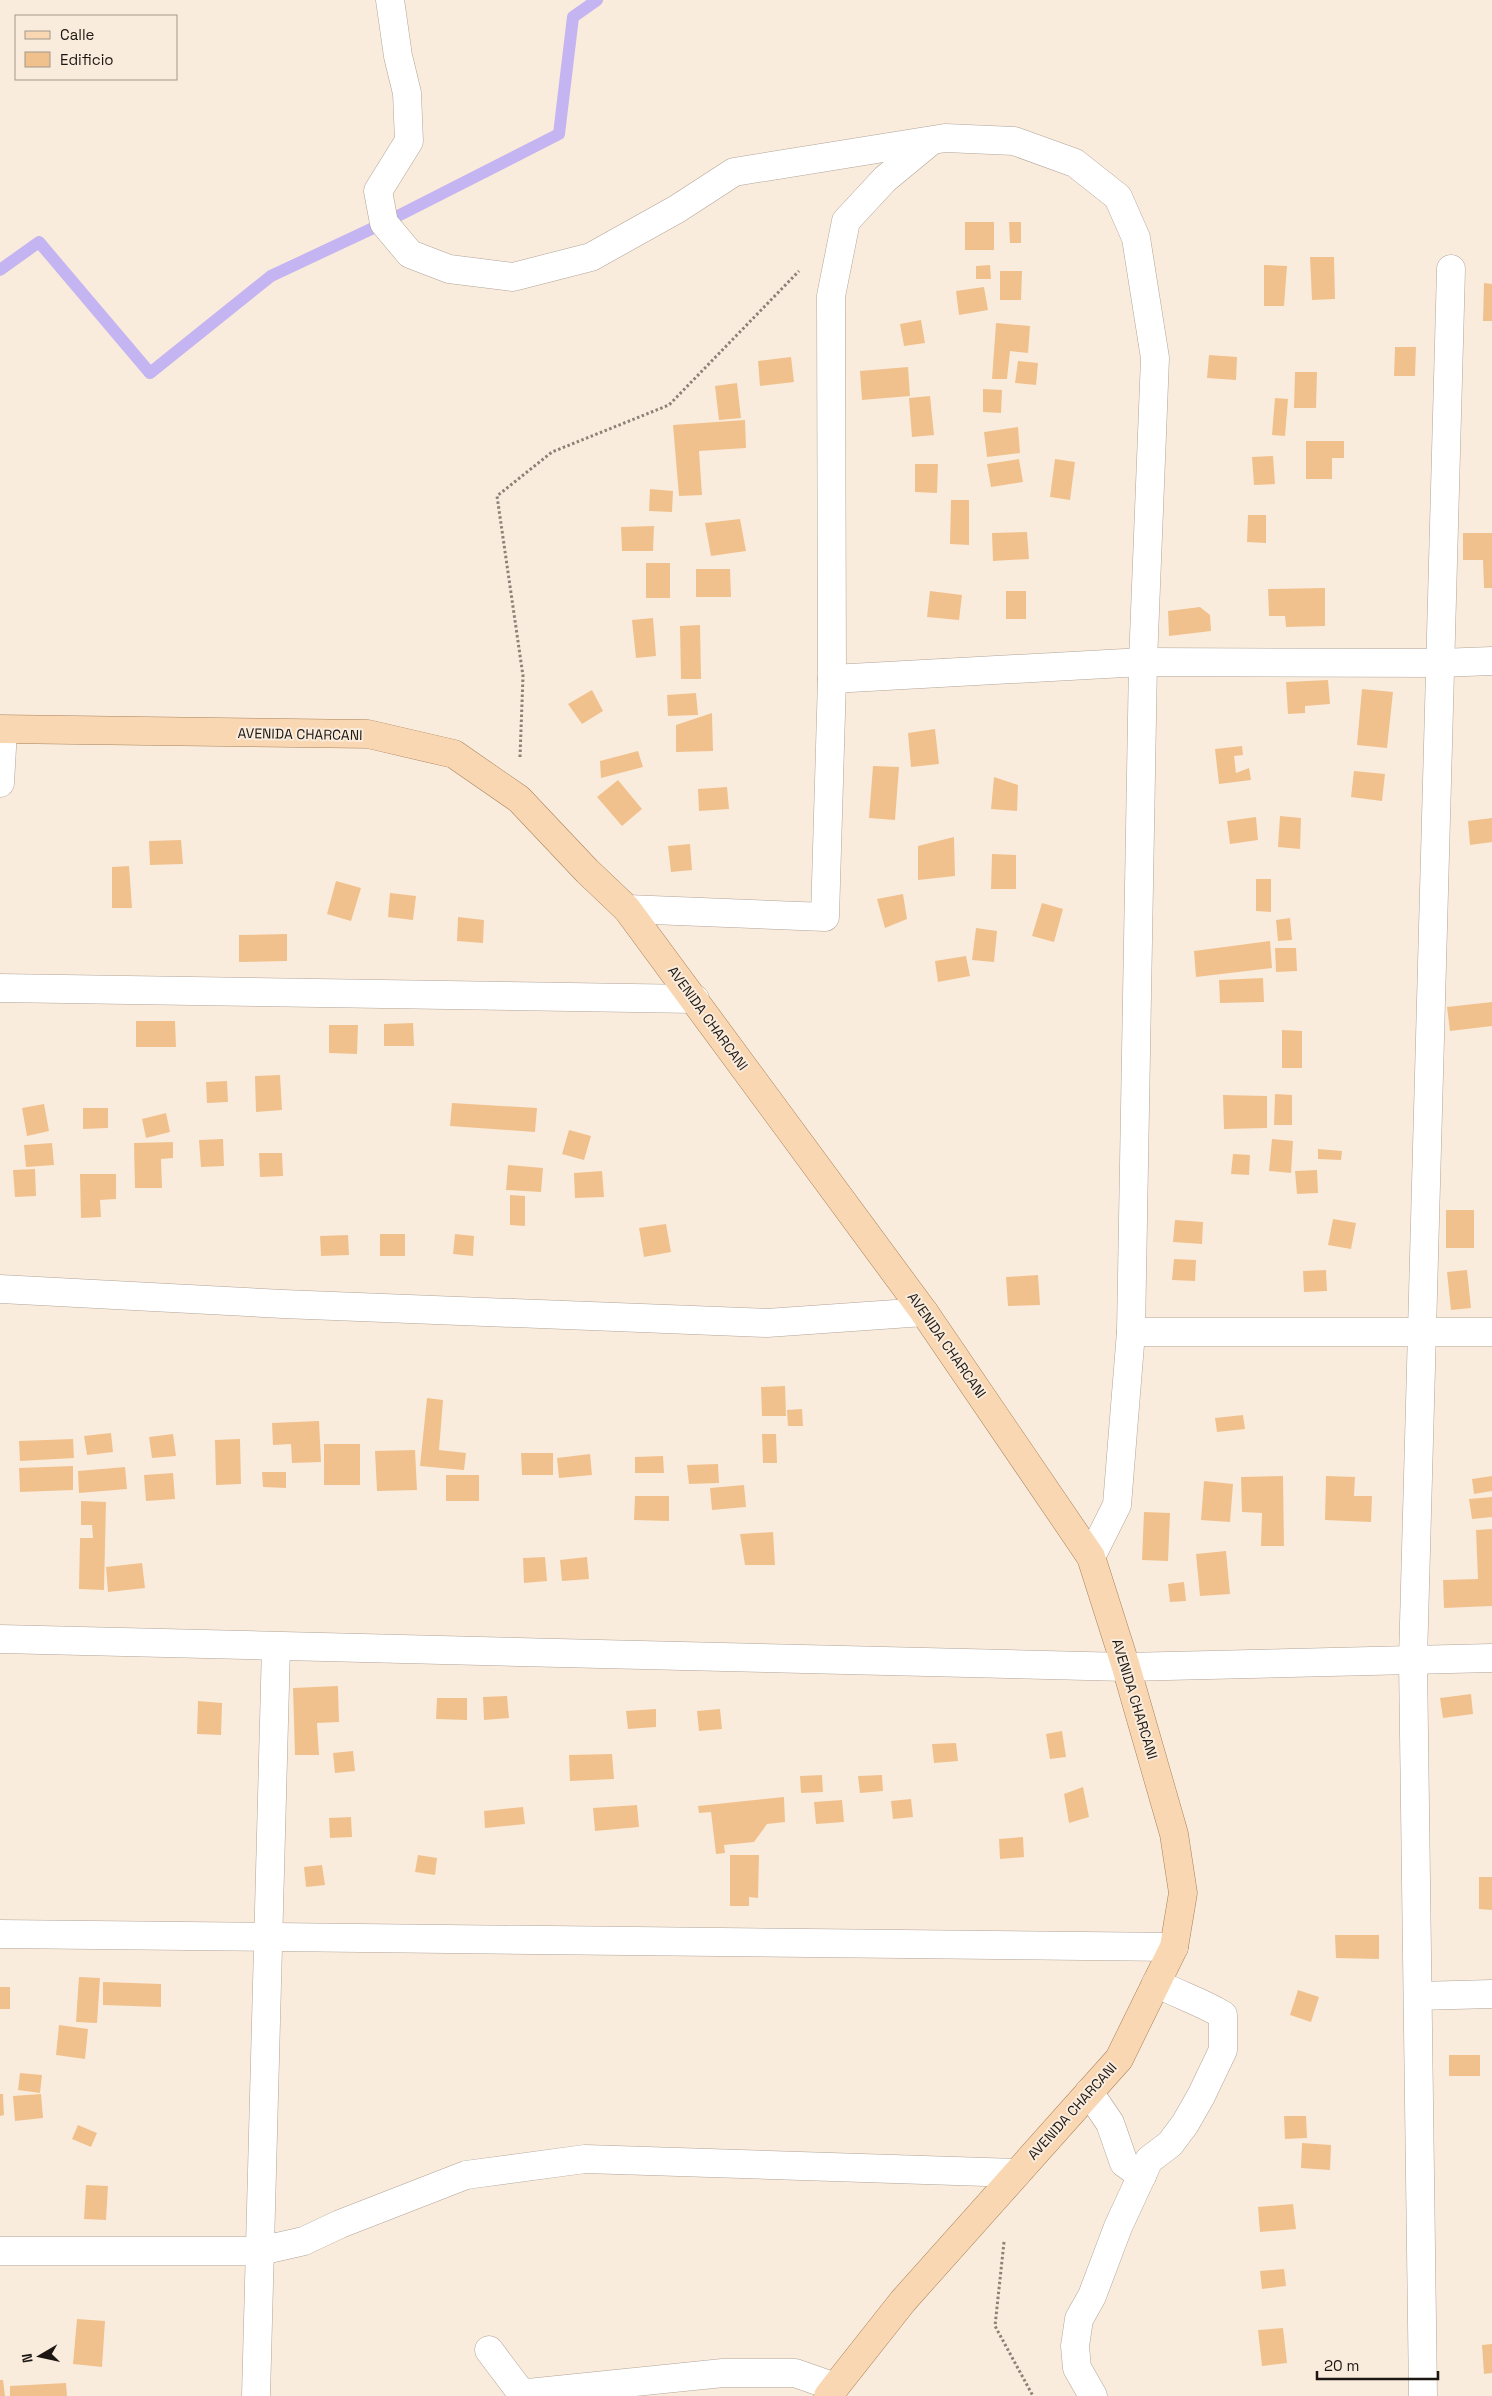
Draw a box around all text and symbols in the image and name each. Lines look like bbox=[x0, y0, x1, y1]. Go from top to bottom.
legend bbox=[15, 15, 178, 80]
text: Calle bbox=[60, 25, 95, 44]
text: Edificio bbox=[60, 50, 114, 69]
street label: AVENIDA CHARCANI bbox=[237, 724, 363, 744]
street label: AVENIDA CHARCANI bbox=[664, 962, 752, 1074]
street label: AVENIDA CHARCANI bbox=[904, 1289, 990, 1401]
street label: AVENIDA CHARCANI bbox=[1108, 1637, 1162, 1761]
street label: AVENIDA CHARCANI bbox=[1023, 2059, 1121, 2163]
north arrow bbox=[15, 2331, 65, 2381]
scale bar bbox=[1317, 2348, 1438, 2380]
text: N bbox=[18, 2352, 37, 2364]
text: 20 m bbox=[1324, 2356, 1359, 2375]

